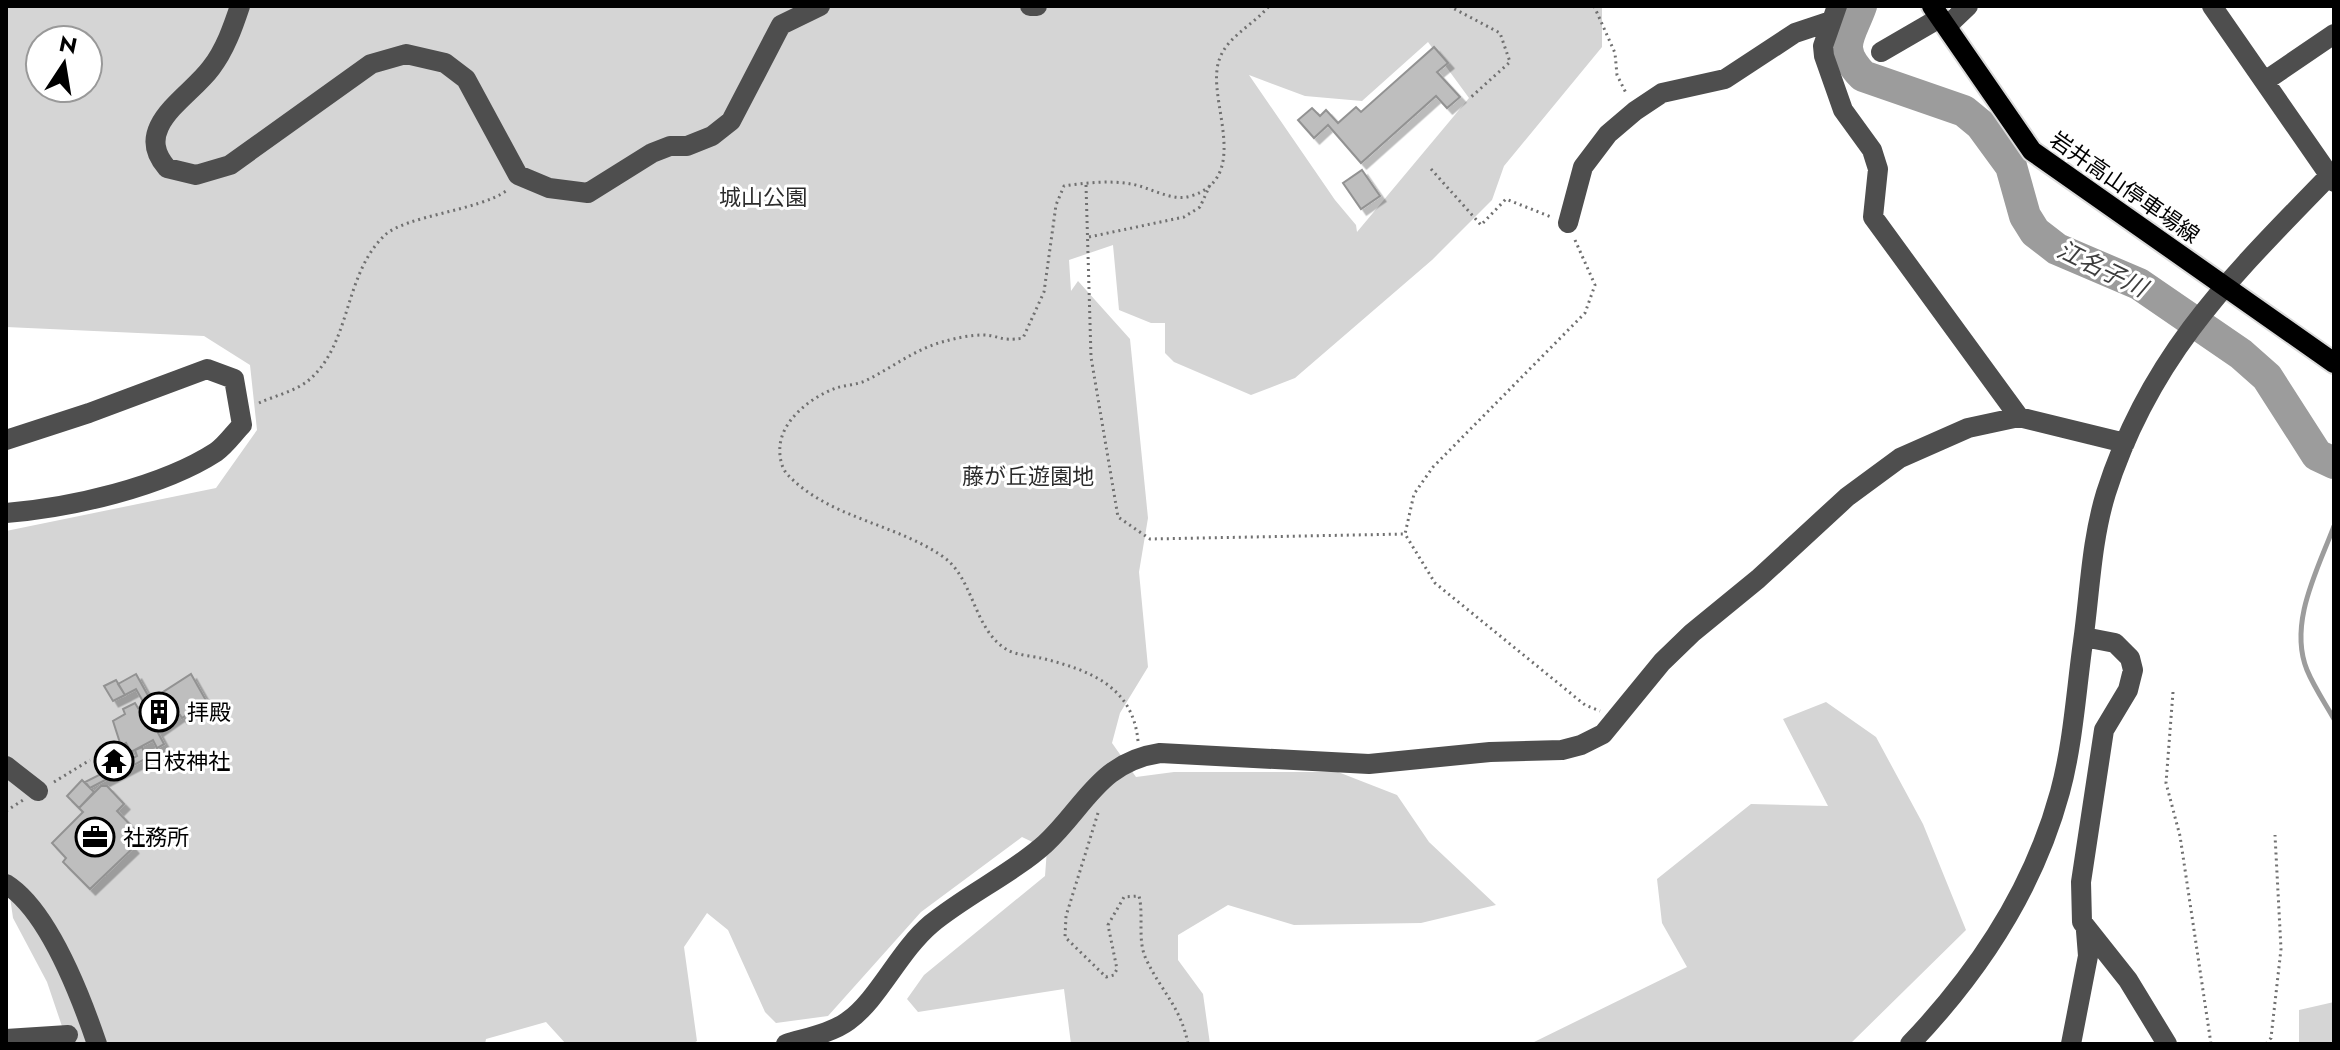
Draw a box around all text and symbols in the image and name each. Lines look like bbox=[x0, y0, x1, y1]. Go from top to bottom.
north arrow bbox=[24, 24, 104, 104]
text: N bbox=[56, 27, 80, 62]
street label: 岩井高山停車場線 bbox=[2044, 123, 2206, 251]
park label: 城山公園 bbox=[719, 181, 807, 213]
water label: 江名子川 bbox=[2051, 232, 2156, 307]
park label: 藤が丘遊園地 bbox=[962, 460, 1094, 492]
building icon: 拝殿 bbox=[138, 691, 180, 733]
place label: 拝殿 bbox=[187, 696, 231, 728]
temple icon: 日枝神社 bbox=[93, 740, 135, 782]
place label: 日枝神社 bbox=[142, 745, 230, 777]
office icon: 社務所 bbox=[74, 816, 116, 858]
place label: 社務所 bbox=[123, 821, 189, 853]

